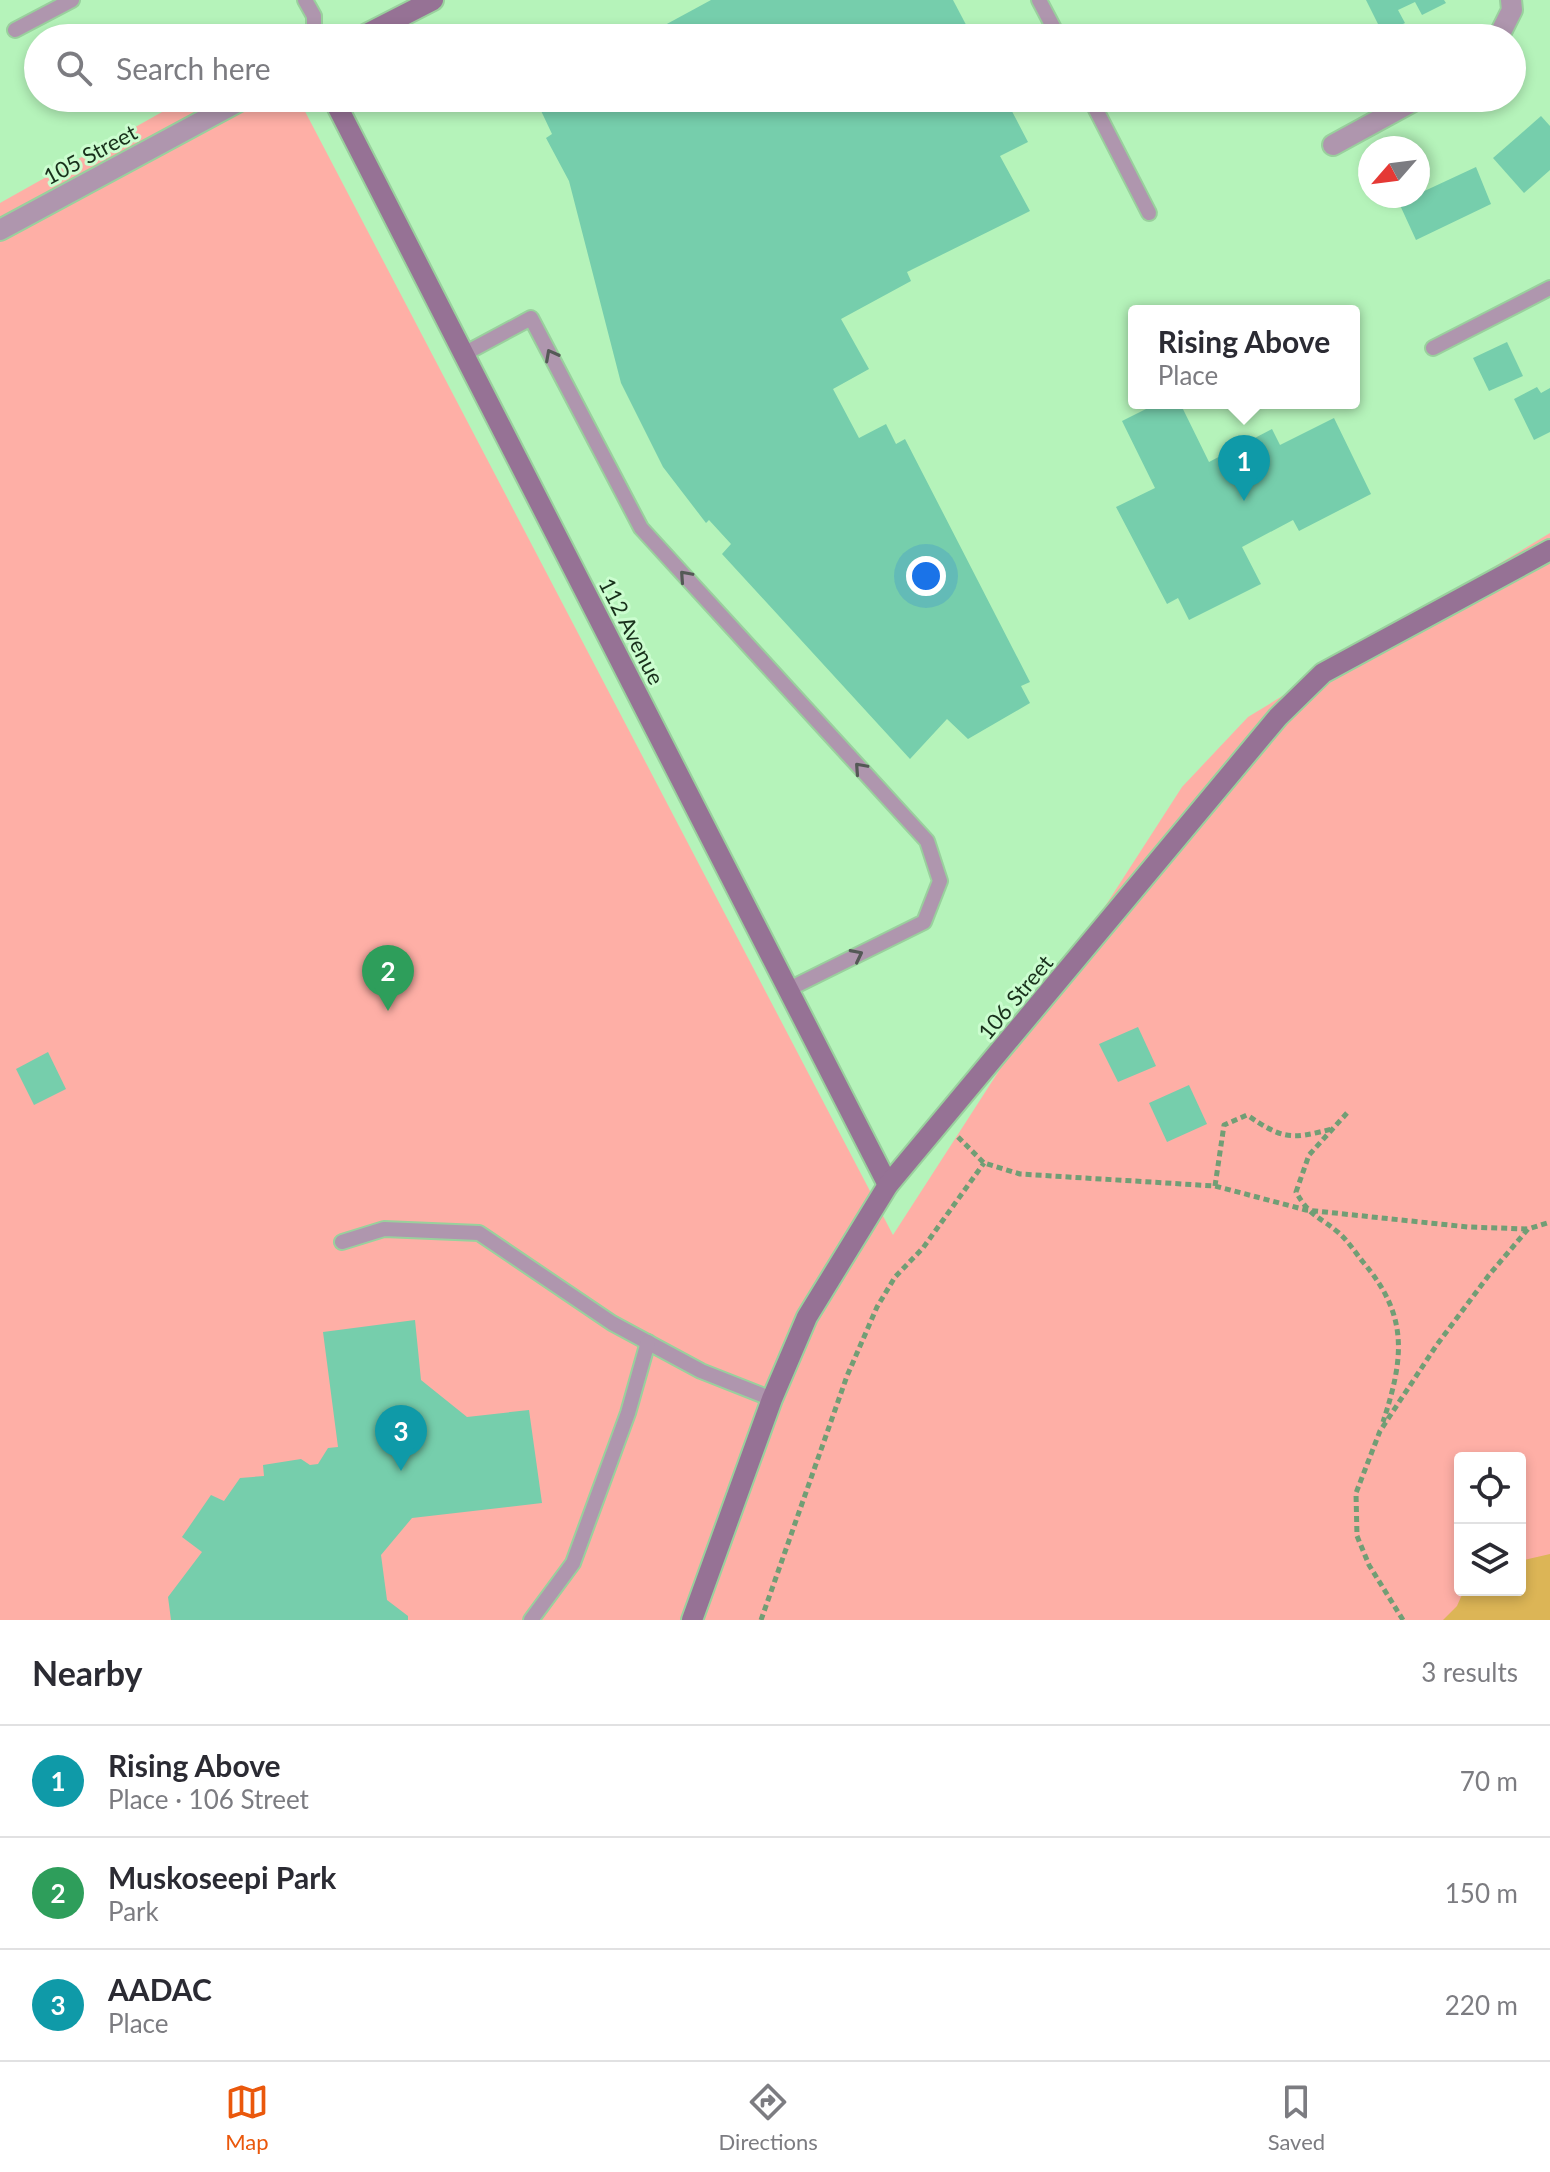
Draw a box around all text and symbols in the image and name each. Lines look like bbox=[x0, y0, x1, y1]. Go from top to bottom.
search box bbox=[24, 24, 1526, 112]
icon: search bbox=[52, 46, 96, 90]
text: Search here bbox=[116, 50, 271, 86]
street label: 105 Street bbox=[39, 118, 141, 190]
north arrow bbox=[1358, 136, 1430, 208]
popup bbox=[1128, 305, 1360, 409]
text: Rising Above bbox=[1158, 323, 1330, 359]
one-way arrow bbox=[545, 348, 560, 363]
text: Place bbox=[1158, 359, 1218, 391]
pin: 1 bbox=[1218, 435, 1270, 501]
your location bbox=[906, 556, 946, 596]
one-way arrow bbox=[680, 570, 694, 585]
street label: 112 Avenue bbox=[594, 573, 670, 689]
one-way arrow bbox=[855, 762, 870, 777]
pin: 2 bbox=[362, 945, 414, 1011]
one-way arrow bbox=[849, 949, 864, 965]
street label: 106 Street bbox=[972, 949, 1058, 1045]
pin: 3 bbox=[375, 1405, 427, 1471]
map controls bbox=[1454, 1452, 1526, 1596]
button: locate bbox=[1454, 1452, 1526, 1524]
button: layers bbox=[1454, 1524, 1526, 1596]
text: Nearby bbox=[32, 1652, 143, 1693]
text: 3 results bbox=[1421, 1656, 1518, 1688]
text: Rising Above bbox=[108, 1747, 281, 1783]
text: 1 bbox=[50, 1765, 66, 1797]
text: 70 m bbox=[1460, 1765, 1518, 1797]
text: Place · 106 Street bbox=[108, 1783, 309, 1815]
text: Muskoseepi Park bbox=[108, 1859, 336, 1895]
text: 2 bbox=[50, 1877, 66, 1909]
text: 150 m bbox=[1445, 1877, 1518, 1909]
text: Park bbox=[108, 1895, 159, 1927]
text: AADAC bbox=[108, 1971, 212, 2007]
text: 3 bbox=[50, 1989, 66, 2021]
text: 220 m bbox=[1445, 1989, 1518, 2021]
text: Place bbox=[108, 2007, 169, 2039]
tab: Map bbox=[225, 2080, 269, 2155]
tab: Directions bbox=[719, 2080, 818, 2155]
tab: Saved bbox=[1268, 2080, 1325, 2155]

